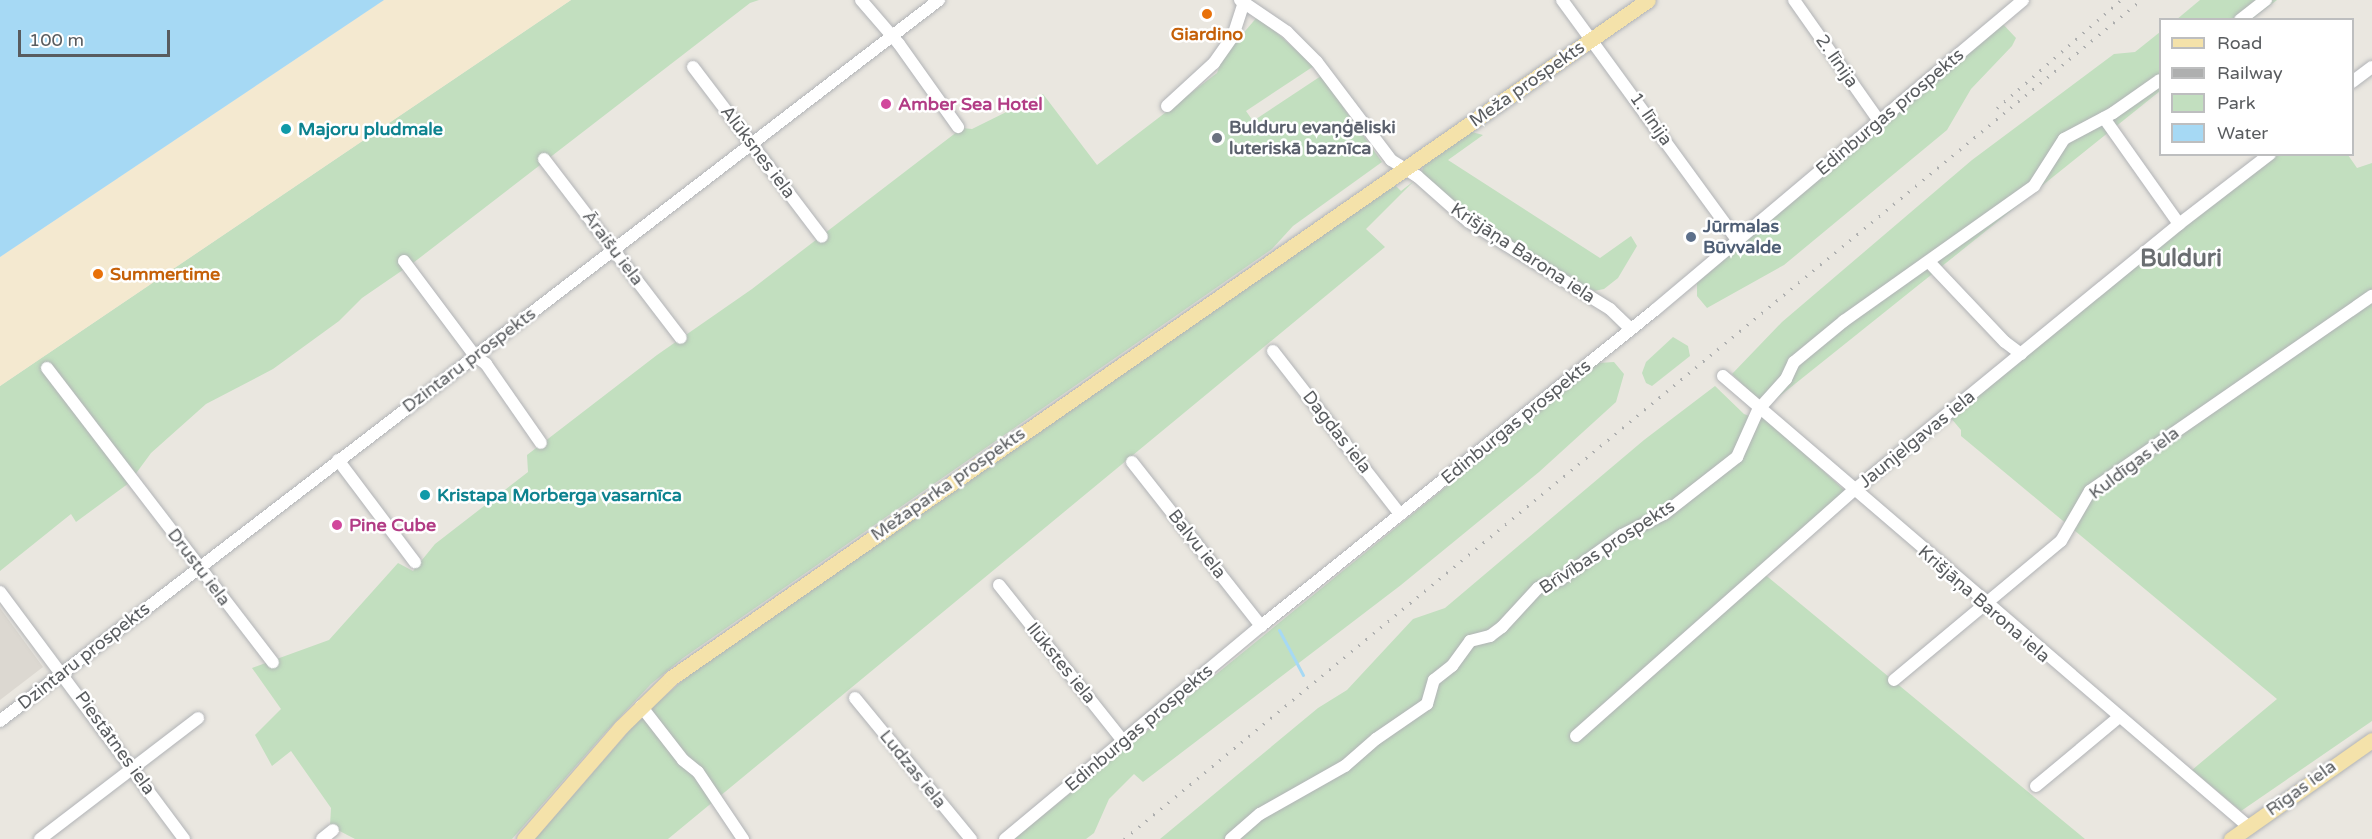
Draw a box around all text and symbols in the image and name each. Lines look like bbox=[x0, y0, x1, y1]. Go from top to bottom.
marker: Giardino bbox=[1200, 7, 1214, 21]
scale bar bbox=[21, 18, 172, 56]
legend bbox=[2159, 18, 2354, 156]
place label: Giardino bbox=[1171, 23, 1243, 45]
text: 100 m bbox=[29, 29, 84, 51]
street label: 2. līnija bbox=[1811, 30, 1863, 92]
text: Road bbox=[2217, 32, 2262, 54]
street label: Meža prospekts bbox=[1465, 36, 1589, 132]
street label: Edinburgas prospekts bbox=[1812, 44, 1968, 180]
text: Railway bbox=[2217, 62, 2283, 84]
street label: 1. līnija bbox=[1625, 88, 1677, 150]
text: Park bbox=[2217, 92, 2255, 114]
place label: Amber Sea Hotel bbox=[898, 93, 1043, 115]
marker: Amber Sea Hotel bbox=[879, 97, 893, 111]
street label: Alūksnes iela bbox=[716, 101, 800, 203]
place label: Bulduru evaņģēliski luteriskā baznīca bbox=[1229, 117, 1396, 160]
place label: Majoru pludmale bbox=[298, 118, 443, 140]
marker: Majoru pludmale bbox=[279, 122, 293, 136]
text: Water bbox=[2217, 122, 2268, 144]
marker: Bulduru evaņģēliski luteriskā baznīca bbox=[1210, 131, 1224, 145]
street label: Krišjāņa Barona iela bbox=[1447, 198, 1599, 308]
street label: Āraišu iela bbox=[578, 206, 648, 290]
place label: Jūrmalas Būvvalde bbox=[1703, 216, 1781, 258]
marker: Jūrmalas Būvvalde bbox=[1684, 230, 1698, 244]
district label: Bulduri bbox=[2140, 245, 2222, 273]
place label: Summertime bbox=[110, 263, 220, 285]
marker: Summertime bbox=[91, 267, 105, 281]
street label: Dzintaru prospekts bbox=[398, 303, 540, 417]
street label: Edinburgas prospekts bbox=[1437, 355, 1595, 489]
street label: Dagdas iela bbox=[1298, 386, 1376, 478]
street label: Jaunjelgavas iela bbox=[1855, 386, 1979, 492]
street label: Mežaparka prospekts bbox=[867, 422, 1029, 546]
street label: Kuldīgas iela bbox=[2085, 422, 2183, 504]
place label: Kristapa Morberga vasarnīca bbox=[437, 484, 682, 506]
marker: Kristapa Morberga vasarnīca bbox=[418, 488, 432, 502]
street label: Brīvības prospekts bbox=[1535, 495, 1679, 599]
street label: Balvu iela bbox=[1163, 505, 1231, 583]
place label: Pine Cube bbox=[349, 514, 436, 536]
marker: Pine Cube bbox=[330, 518, 344, 532]
street label: Drustu iela bbox=[163, 524, 235, 610]
street label: Krišjāņa Barona iela bbox=[1914, 541, 2054, 667]
street label: Dzintaru prospekts bbox=[14, 598, 154, 714]
street label: Ilūkstes iela bbox=[1022, 618, 1100, 708]
street label: Edinburgas prospekts bbox=[1061, 660, 1217, 796]
street label: Piestātnes iela bbox=[70, 687, 160, 799]
street label: Ludzas iela bbox=[875, 726, 951, 812]
street label: Rīgas iela bbox=[2262, 755, 2340, 821]

